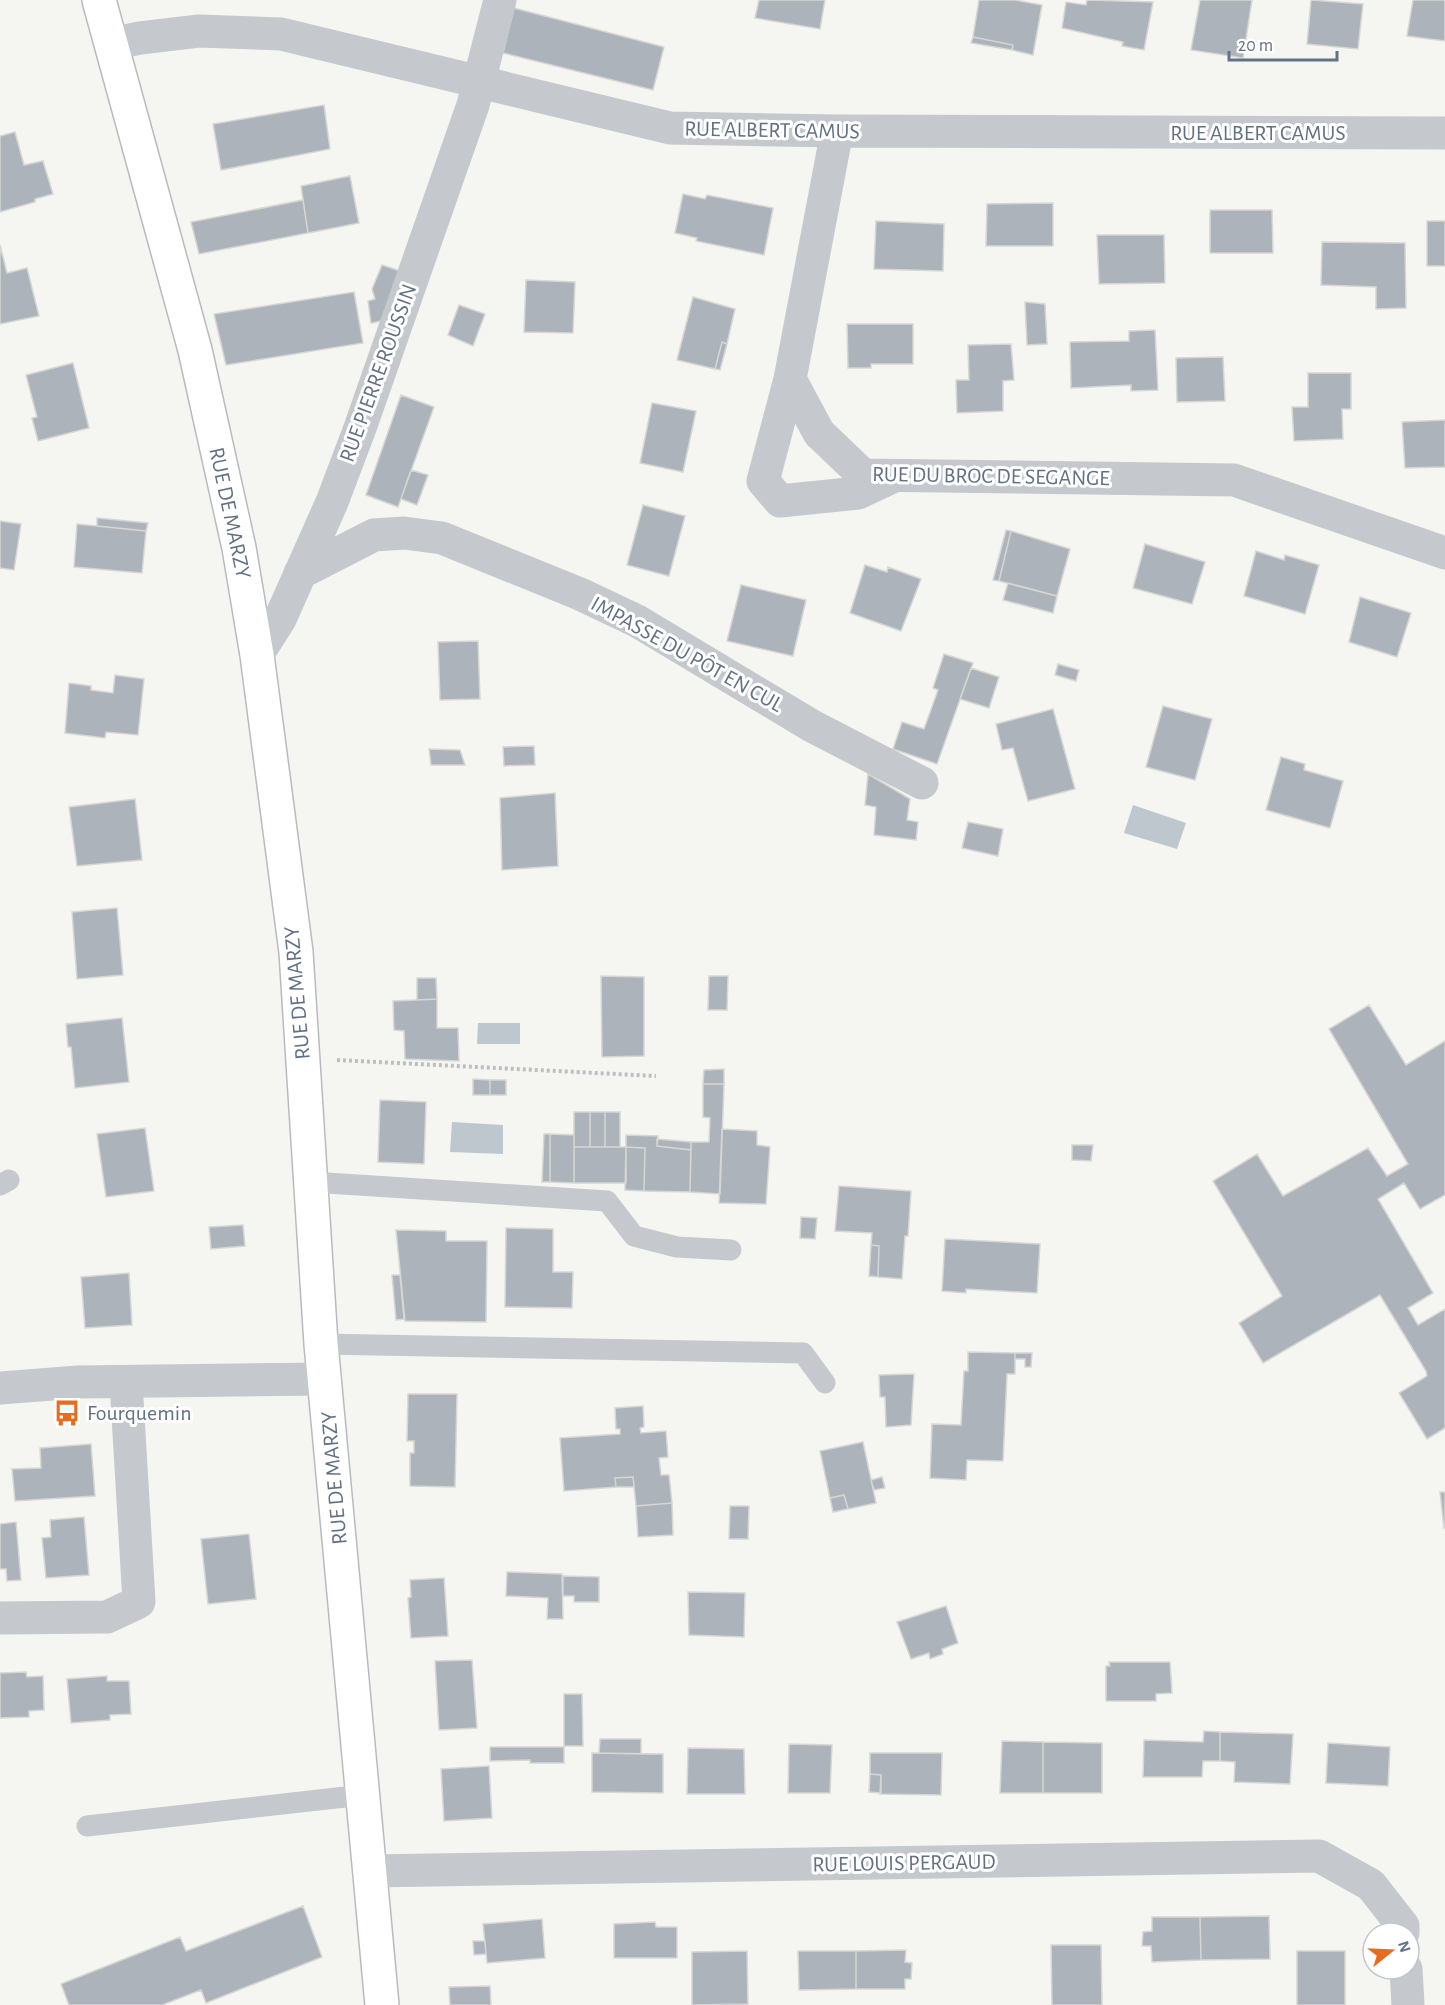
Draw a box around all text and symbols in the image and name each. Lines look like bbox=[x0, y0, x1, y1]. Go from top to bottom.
scale bar bbox=[1229, 24, 1337, 62]
text: 20 m bbox=[1238, 37, 1273, 55]
street label: RUE ALBERT CAMUS bbox=[684, 117, 860, 143]
street label: RUE ALBERT CAMUS bbox=[1170, 122, 1346, 144]
street label: RUE PIERRE ROUSSIN bbox=[336, 281, 420, 465]
street label: RUE DE MARZY bbox=[205, 445, 255, 581]
street label: RUE DU BROC DE SEGANGE bbox=[872, 463, 1110, 489]
street label: IMPASSE DU PÔT EN CUL bbox=[587, 591, 788, 716]
street label: RUE DE MARZY bbox=[280, 925, 314, 1061]
bus stop icon: Fourquemin bbox=[52, 1398, 82, 1428]
place label: Fourquemin bbox=[87, 1402, 191, 1424]
street label: RUE DE MARZY bbox=[317, 1410, 351, 1546]
street label: RUE LOUIS PERGAUD bbox=[812, 1850, 996, 1876]
north arrow bbox=[1361, 1921, 1421, 1981]
text: N bbox=[1395, 1939, 1414, 1954]

